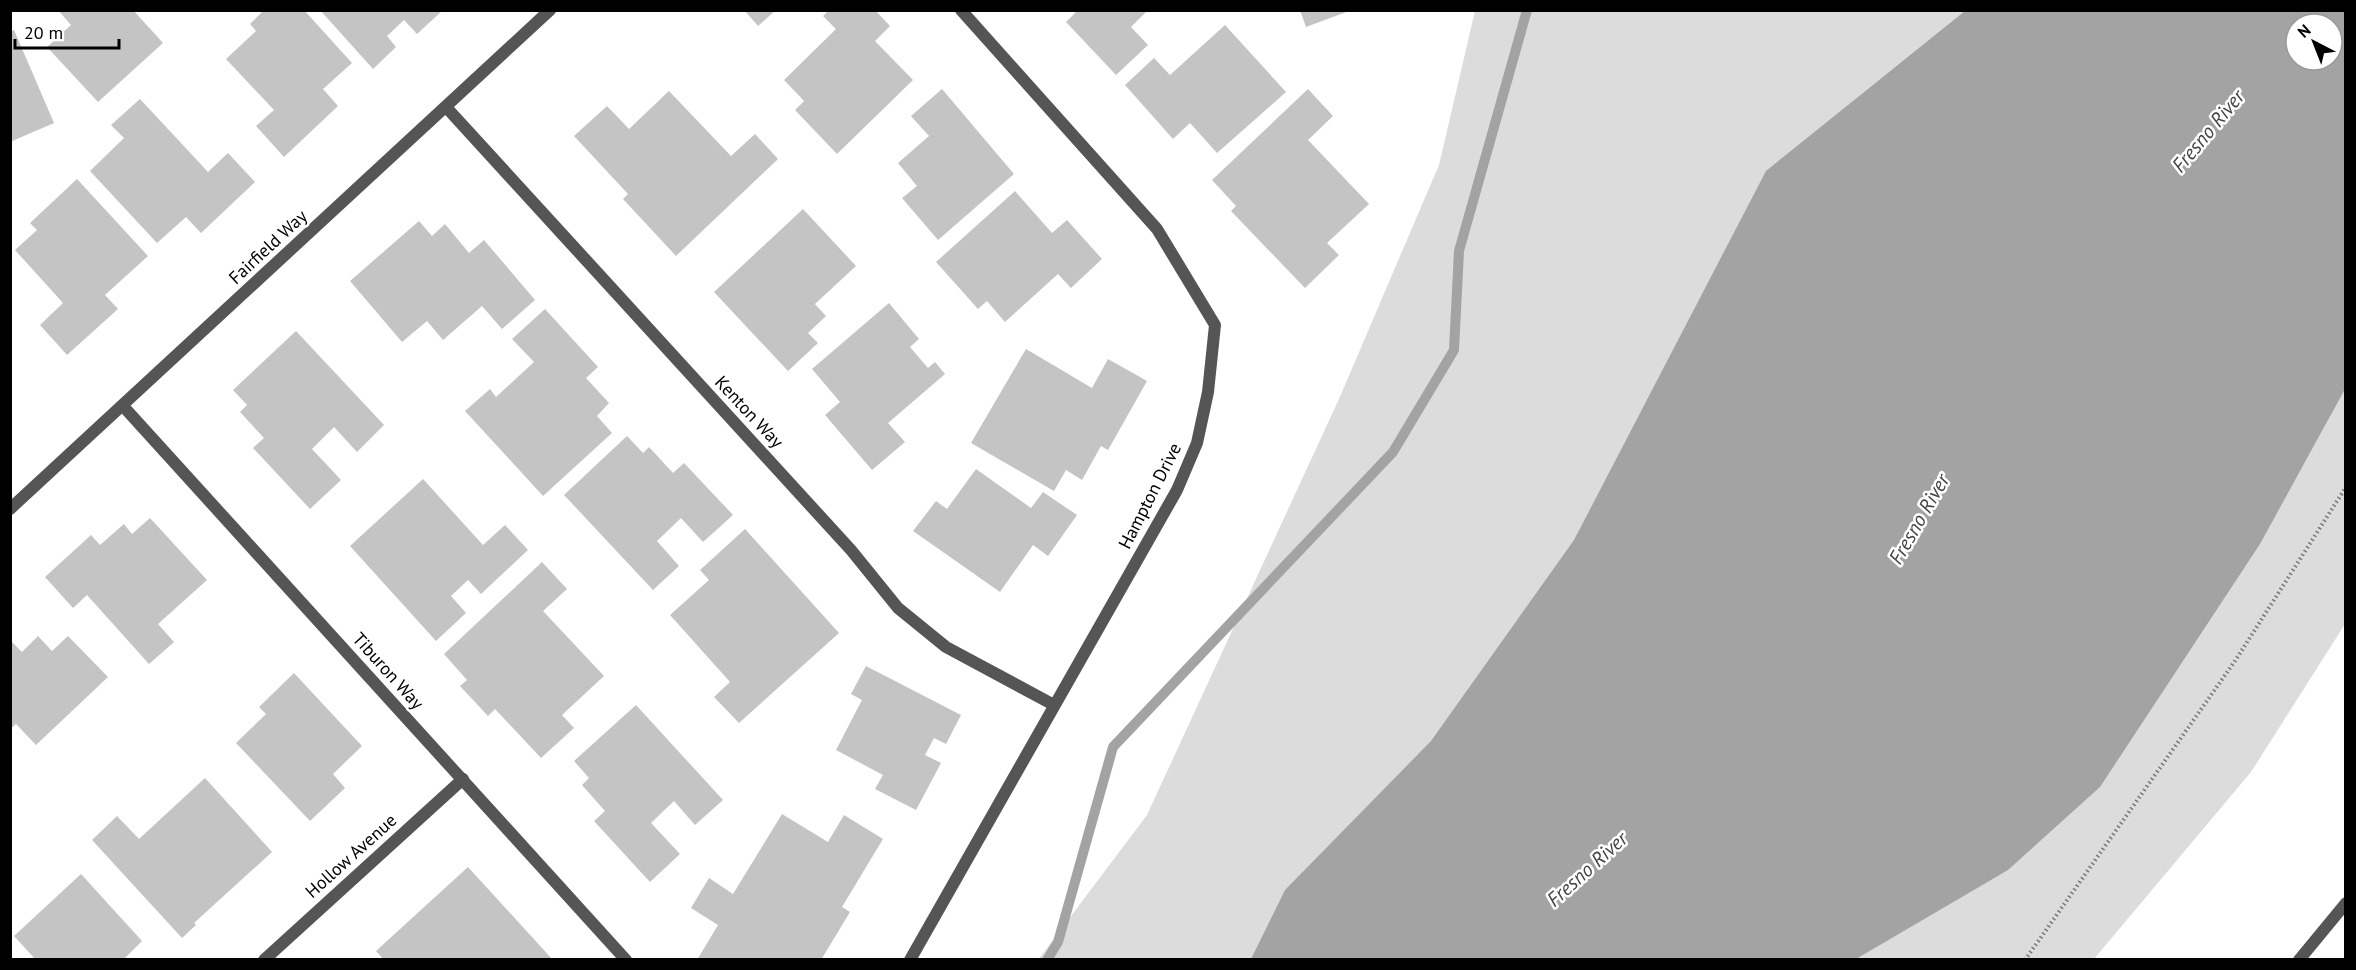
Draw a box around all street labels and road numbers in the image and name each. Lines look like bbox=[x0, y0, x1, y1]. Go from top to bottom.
street label: Fairfield Way bbox=[224, 204, 312, 289]
street label: Kenton Way bbox=[710, 371, 789, 453]
street label: Hampton Drive bbox=[1113, 439, 1186, 553]
street label: Tiburon Way bbox=[348, 627, 429, 714]
street label: Hollow Avenue bbox=[300, 809, 401, 903]

